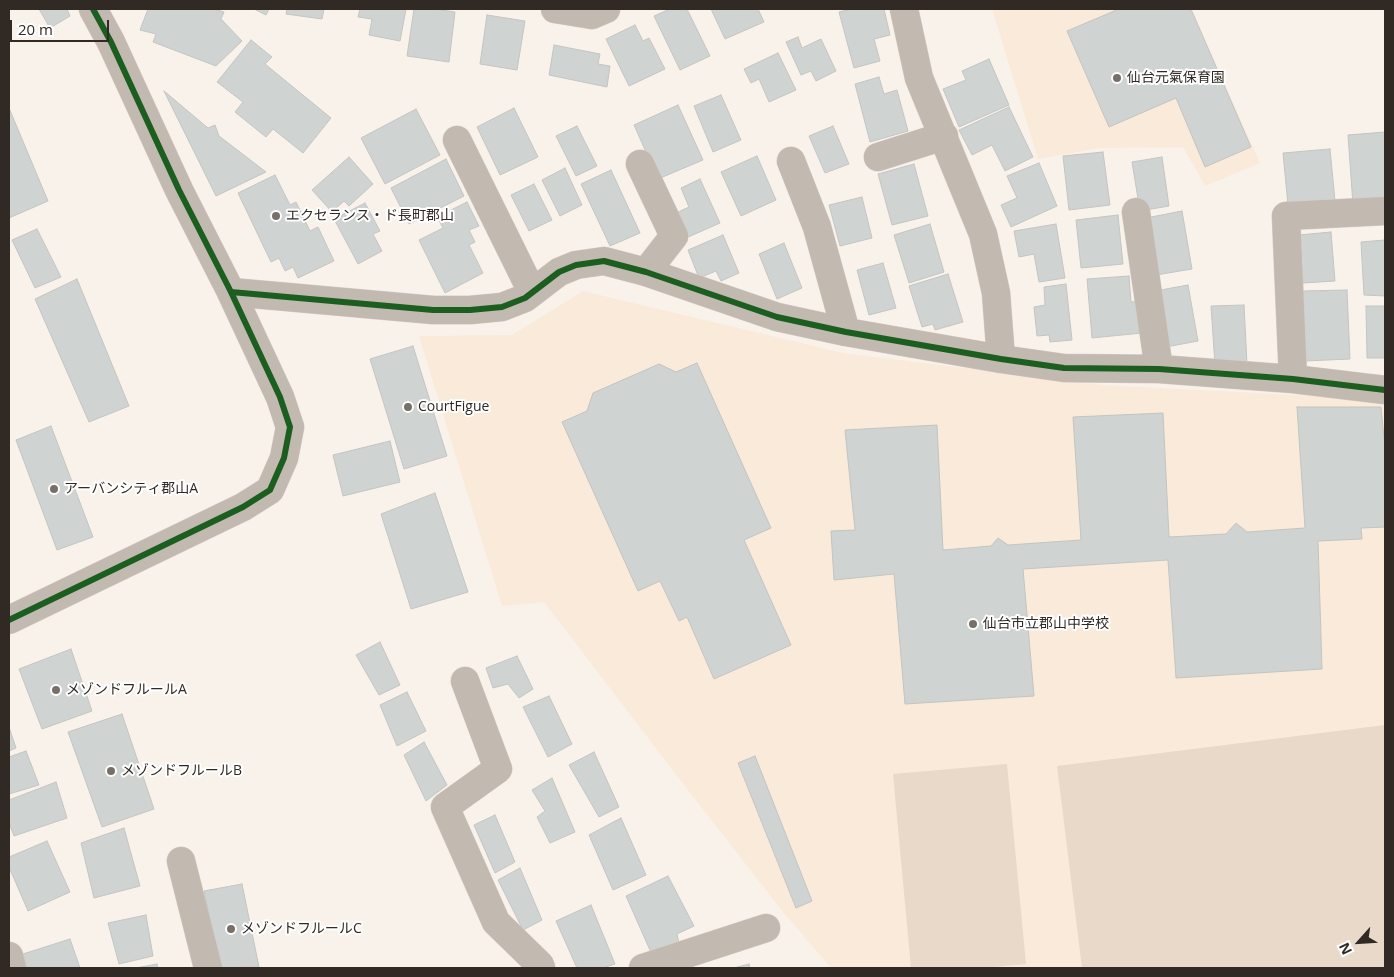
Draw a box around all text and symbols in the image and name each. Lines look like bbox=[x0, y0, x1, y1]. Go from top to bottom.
scale bar bbox=[12, 10, 111, 42]
text: 20 m bbox=[18, 19, 53, 39]
place label: 仙台元氣保育園 bbox=[1127, 70, 1225, 86]
marker: 仙台元氣保育園 bbox=[1111, 72, 1123, 84]
place label: エクセランス・ド長町郡山 bbox=[286, 208, 454, 224]
marker: エクセランス・ド長町郡山 bbox=[270, 210, 282, 222]
place label: CourtFigue bbox=[418, 399, 489, 415]
marker: CourtFigue bbox=[402, 401, 414, 413]
place label: アーバンシティ郡山A bbox=[64, 481, 198, 497]
marker: アーバンシティ郡山A bbox=[48, 483, 60, 495]
place label: 仙台市立郡山中学校 bbox=[983, 616, 1109, 632]
marker: 仙台市立郡山中学校 bbox=[967, 618, 979, 630]
place label: メゾンドフルールA bbox=[66, 682, 187, 698]
marker: メゾンドフルールA bbox=[50, 684, 62, 696]
place label: メゾンドフルールB bbox=[121, 763, 242, 779]
marker: メゾンドフルールB bbox=[105, 765, 117, 777]
north arrow bbox=[1334, 917, 1384, 967]
place label: メゾンドフルールC bbox=[241, 921, 362, 937]
marker: メゾンドフルールC bbox=[225, 923, 237, 935]
text: N bbox=[1334, 940, 1356, 958]

